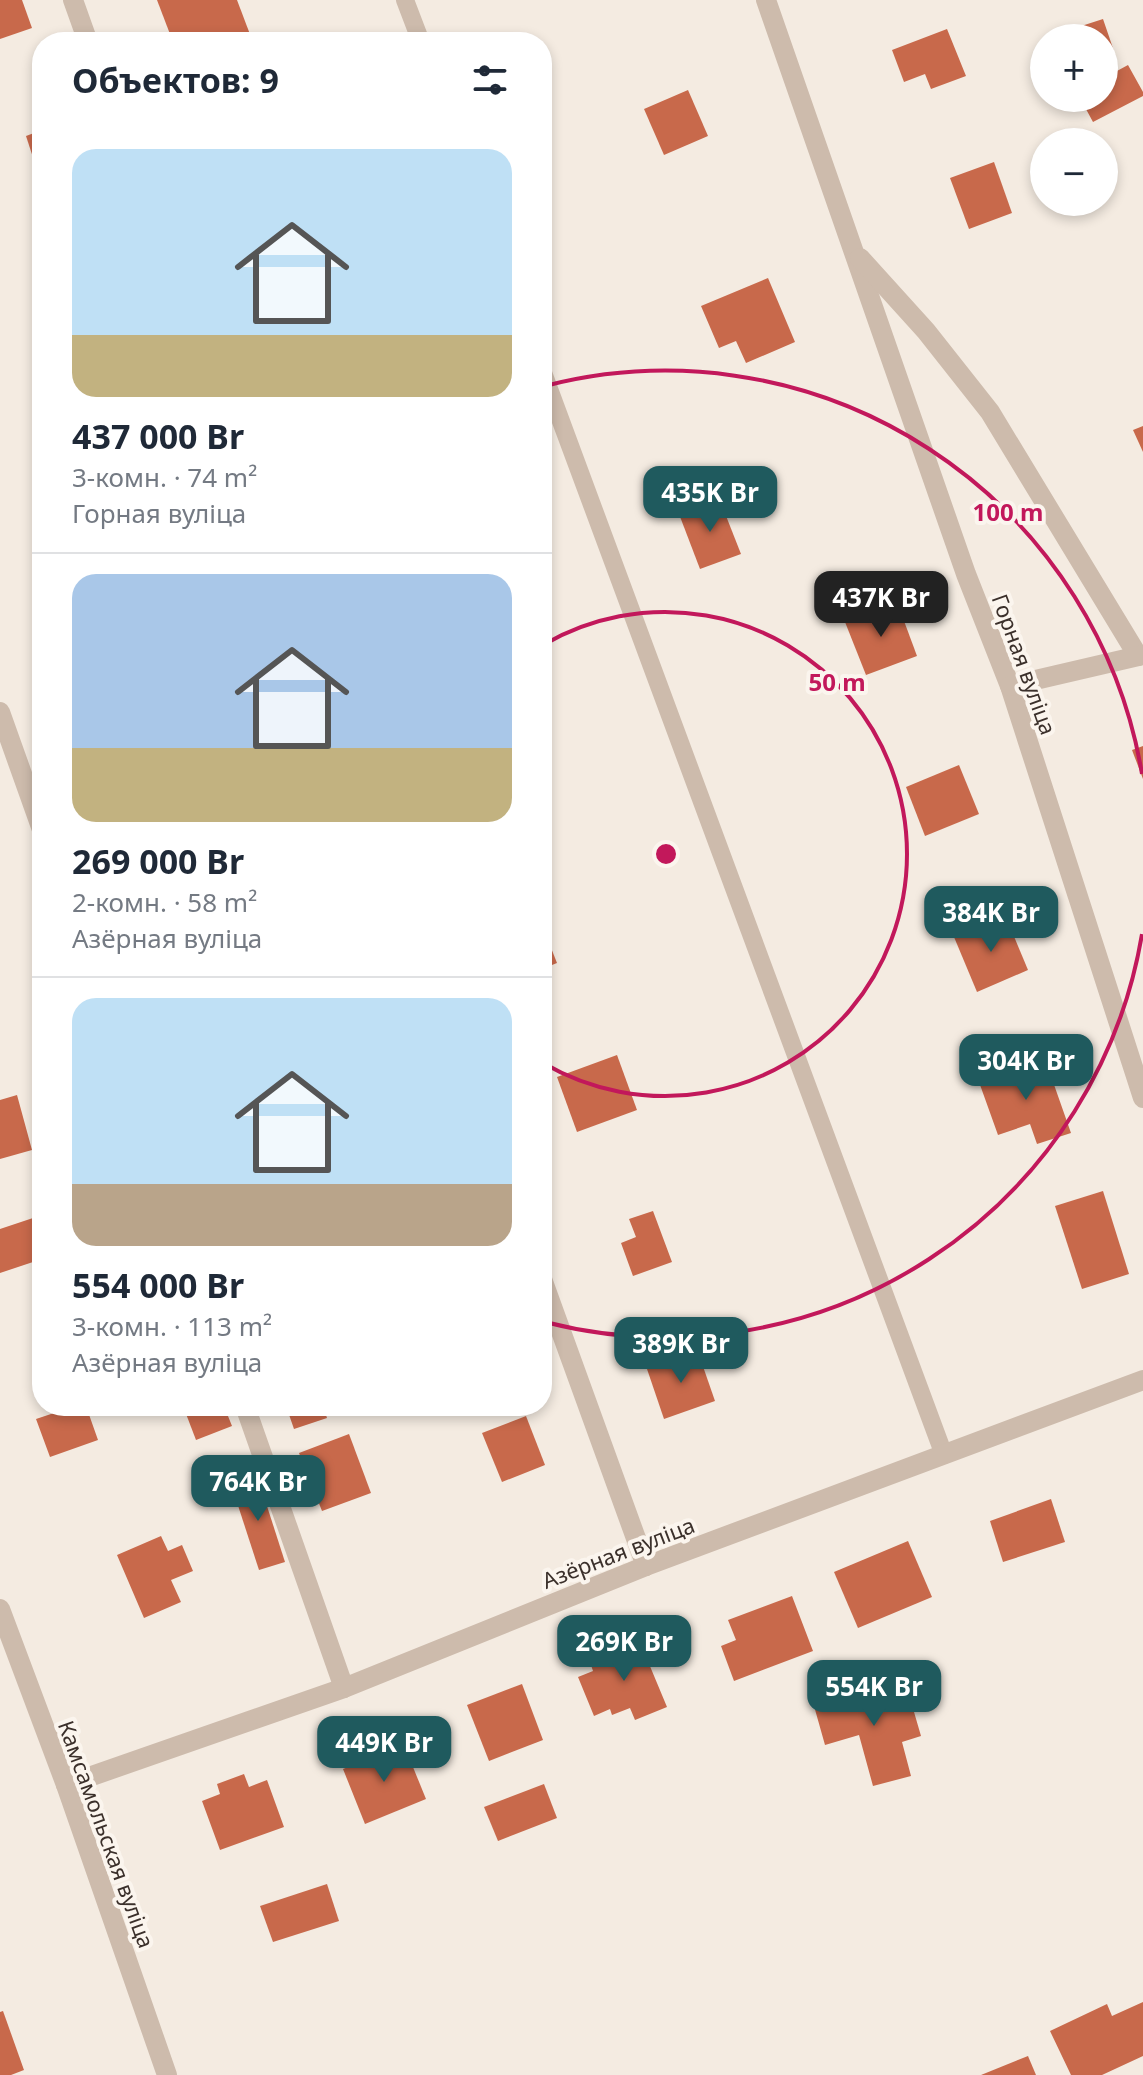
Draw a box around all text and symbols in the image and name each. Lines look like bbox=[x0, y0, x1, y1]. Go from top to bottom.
map controls bbox=[1030, 24, 1118, 216]
button: + bbox=[1030, 24, 1118, 112]
text: Объектов: 9 bbox=[72, 57, 279, 103]
icon: filters bbox=[468, 58, 512, 102]
button: − bbox=[1030, 128, 1118, 216]
icon: home bbox=[220, 201, 364, 345]
text: 437 000 Br bbox=[72, 413, 244, 459]
text: 3-комн. · 74 m² bbox=[72, 459, 257, 495]
pin: 435K Br bbox=[636, 466, 784, 534]
text: 435K Br bbox=[661, 474, 759, 510]
text: Горная вуліца bbox=[72, 495, 246, 531]
text: 100 m bbox=[973, 495, 1043, 528]
pin: 437K Br bbox=[807, 571, 955, 639]
text: 437K Br bbox=[832, 579, 930, 615]
street label: Горная вуліца bbox=[986, 590, 1064, 738]
icon: home bbox=[220, 626, 364, 770]
text: 50 m bbox=[808, 665, 866, 698]
text: 269 000 Br bbox=[72, 838, 244, 884]
centre of rings bbox=[652, 840, 680, 868]
text: 2-комн. · 58 m² bbox=[72, 884, 257, 920]
pin: 384K Br bbox=[917, 886, 1065, 954]
text: 384K Br bbox=[942, 894, 1040, 930]
text: Азёрная вуліца bbox=[72, 920, 262, 956]
pin: 304K Br bbox=[952, 1034, 1100, 1102]
text: 304K Br bbox=[977, 1042, 1075, 1078]
icon: home bbox=[220, 1050, 364, 1194]
text: 554 000 Br bbox=[72, 1262, 244, 1308]
text: 3-комн. · 113 m² bbox=[72, 1308, 272, 1344]
pin: 389K Br bbox=[607, 1317, 755, 1385]
text: 389K Br bbox=[632, 1325, 730, 1361]
text: Азёрная вуліца bbox=[72, 1344, 262, 1380]
pin: 764K Br bbox=[184, 1455, 332, 1523]
text: 764K Br bbox=[209, 1463, 307, 1499]
street label: Азёрная вуліца bbox=[537, 1509, 699, 1595]
pin: 269K Br bbox=[550, 1615, 698, 1683]
text: 269K Br bbox=[575, 1623, 673, 1659]
pin: 554K Br bbox=[800, 1660, 948, 1728]
text: 554K Br bbox=[825, 1668, 923, 1704]
street label: Камсамольская вуліца bbox=[52, 1716, 162, 1952]
pin: 449K Br bbox=[310, 1716, 458, 1784]
text: 449K Br bbox=[335, 1724, 433, 1760]

